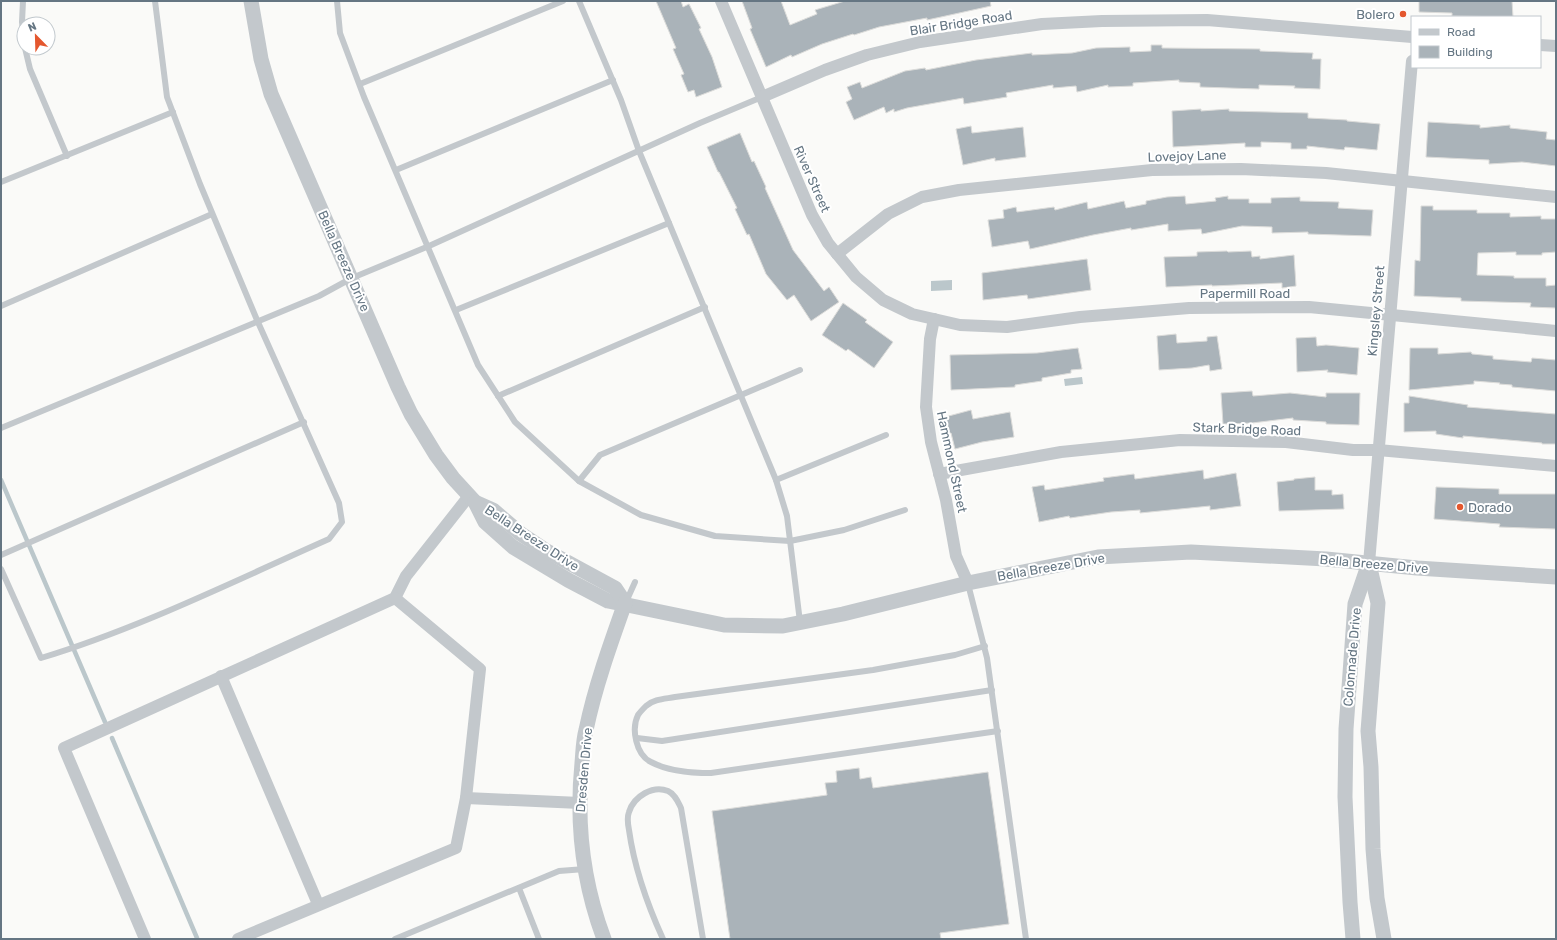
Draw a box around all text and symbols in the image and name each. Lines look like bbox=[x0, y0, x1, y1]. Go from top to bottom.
street label: Blair Bridge Road bbox=[909, 7, 1013, 39]
place label: Bolero bbox=[1356, 7, 1395, 22]
marker: Bolero bbox=[1398, 9, 1408, 19]
north arrow bbox=[16, 16, 56, 56]
legend bbox=[1411, 16, 1541, 68]
text: N bbox=[26, 20, 39, 35]
text: Road bbox=[1447, 25, 1475, 39]
text: Building bbox=[1447, 45, 1493, 59]
street label: River Street bbox=[791, 143, 833, 215]
street label: Lovejoy Lane bbox=[1147, 147, 1227, 165]
street label: Bella Breeze Drive bbox=[315, 208, 373, 314]
street label: Kingsley Street bbox=[1365, 265, 1388, 357]
street label: Papermill Road bbox=[1200, 286, 1290, 301]
street label: Hammond Street bbox=[934, 410, 970, 514]
street label: Stark Bridge Road bbox=[1192, 420, 1302, 439]
place label: Dorado bbox=[1468, 500, 1512, 515]
street label: Bella Breeze Drive bbox=[482, 502, 582, 574]
marker: Dorado bbox=[1455, 502, 1465, 512]
street label: Bella Breeze Drive bbox=[996, 550, 1106, 584]
street label: Bella Breeze Drive bbox=[1319, 552, 1429, 576]
street label: Colonnade Drive bbox=[1340, 607, 1364, 707]
street label: Dresden Drive bbox=[573, 727, 595, 813]

